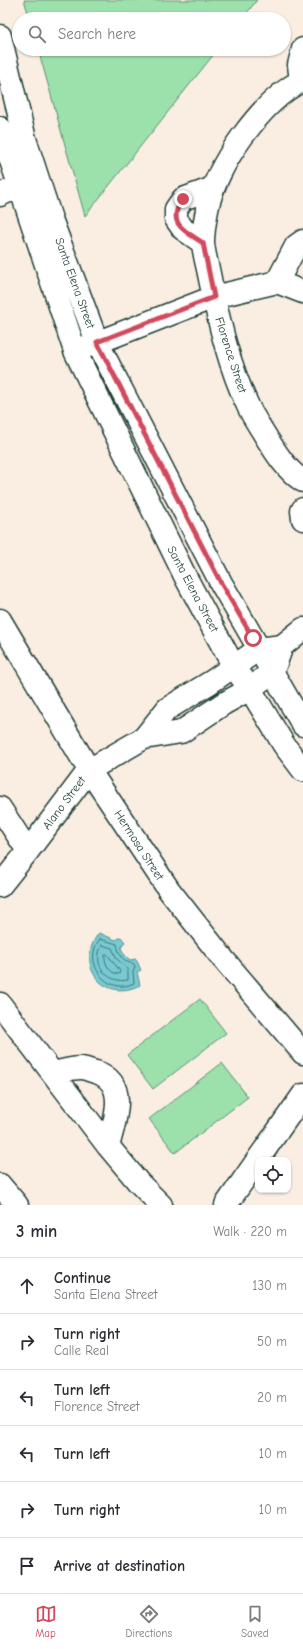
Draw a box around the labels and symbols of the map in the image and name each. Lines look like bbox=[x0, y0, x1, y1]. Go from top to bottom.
route end bbox=[174, 190, 192, 208]
street label: Santa Elena Street bbox=[52, 236, 98, 331]
street label: Florence Street bbox=[212, 315, 250, 395]
street label: Santa Elena Street bbox=[164, 544, 222, 635]
route start bbox=[244, 629, 262, 647]
street label: Alano Street bbox=[39, 773, 89, 832]
street label: Hermosa Street bbox=[111, 807, 167, 883]

